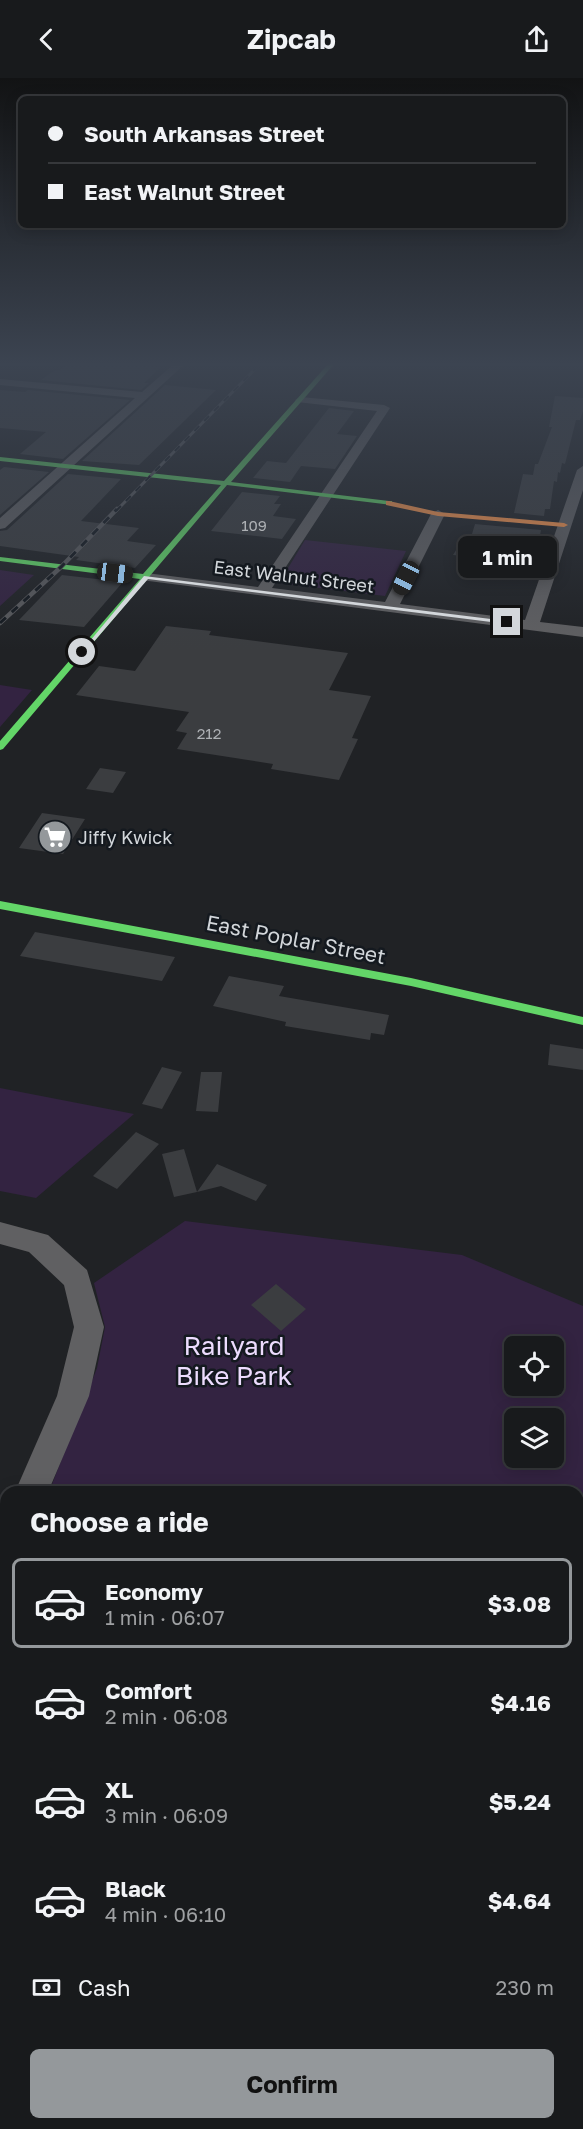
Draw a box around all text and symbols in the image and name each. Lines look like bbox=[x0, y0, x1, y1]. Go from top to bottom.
icon: back bbox=[30, 23, 63, 56]
text: Zipcab bbox=[247, 23, 336, 55]
icon: share bbox=[520, 23, 553, 56]
text: South Arkansas Street bbox=[84, 120, 325, 147]
text: East Walnut Street bbox=[84, 178, 285, 205]
house number: 109 bbox=[241, 516, 267, 534]
callout: 1 min bbox=[458, 535, 556, 577]
text: 1 min bbox=[482, 545, 533, 569]
street label: East Walnut Street bbox=[212, 555, 376, 597]
car bbox=[390, 558, 422, 598]
car bbox=[96, 562, 134, 584]
route end bbox=[493, 608, 520, 635]
route start bbox=[68, 638, 95, 665]
house number: 212 bbox=[197, 724, 221, 742]
supermarket icon: Jiffy Kwick bbox=[37, 819, 73, 855]
place label: Jiffy Kwick bbox=[78, 826, 172, 848]
street label: East Poplar Street bbox=[204, 909, 388, 969]
park label: Railyard Bike Park bbox=[176, 1330, 293, 1391]
map controls bbox=[504, 1336, 564, 1468]
button: locate bbox=[504, 1336, 564, 1396]
button: layers bbox=[504, 1408, 564, 1468]
text: Choose a ride bbox=[30, 1506, 209, 1538]
icon: car bbox=[33, 1576, 87, 1630]
text: Economy bbox=[105, 1578, 203, 1605]
text: $3.08 bbox=[487, 1590, 551, 1617]
text: 1 min · 06:07 bbox=[105, 1605, 225, 1629]
icon: car bbox=[33, 1675, 87, 1729]
text: Comfort bbox=[105, 1677, 192, 1704]
text: $4.16 bbox=[490, 1689, 551, 1716]
text: 2 min · 06:08 bbox=[105, 1704, 228, 1728]
icon: car bbox=[33, 1774, 87, 1828]
text: XL bbox=[105, 1776, 133, 1803]
text: $5.24 bbox=[489, 1788, 551, 1815]
text: 3 min · 06:09 bbox=[105, 1803, 228, 1827]
icon: car bbox=[33, 1873, 87, 1927]
text: Black bbox=[105, 1875, 166, 1902]
text: $4.64 bbox=[488, 1887, 551, 1914]
text: 4 min · 06:10 bbox=[105, 1902, 226, 1926]
icon: cash bbox=[30, 1971, 63, 2004]
text: Cash bbox=[78, 1974, 131, 2001]
text: 230 m bbox=[496, 1975, 554, 1999]
button: Confirm bbox=[30, 2049, 554, 2118]

